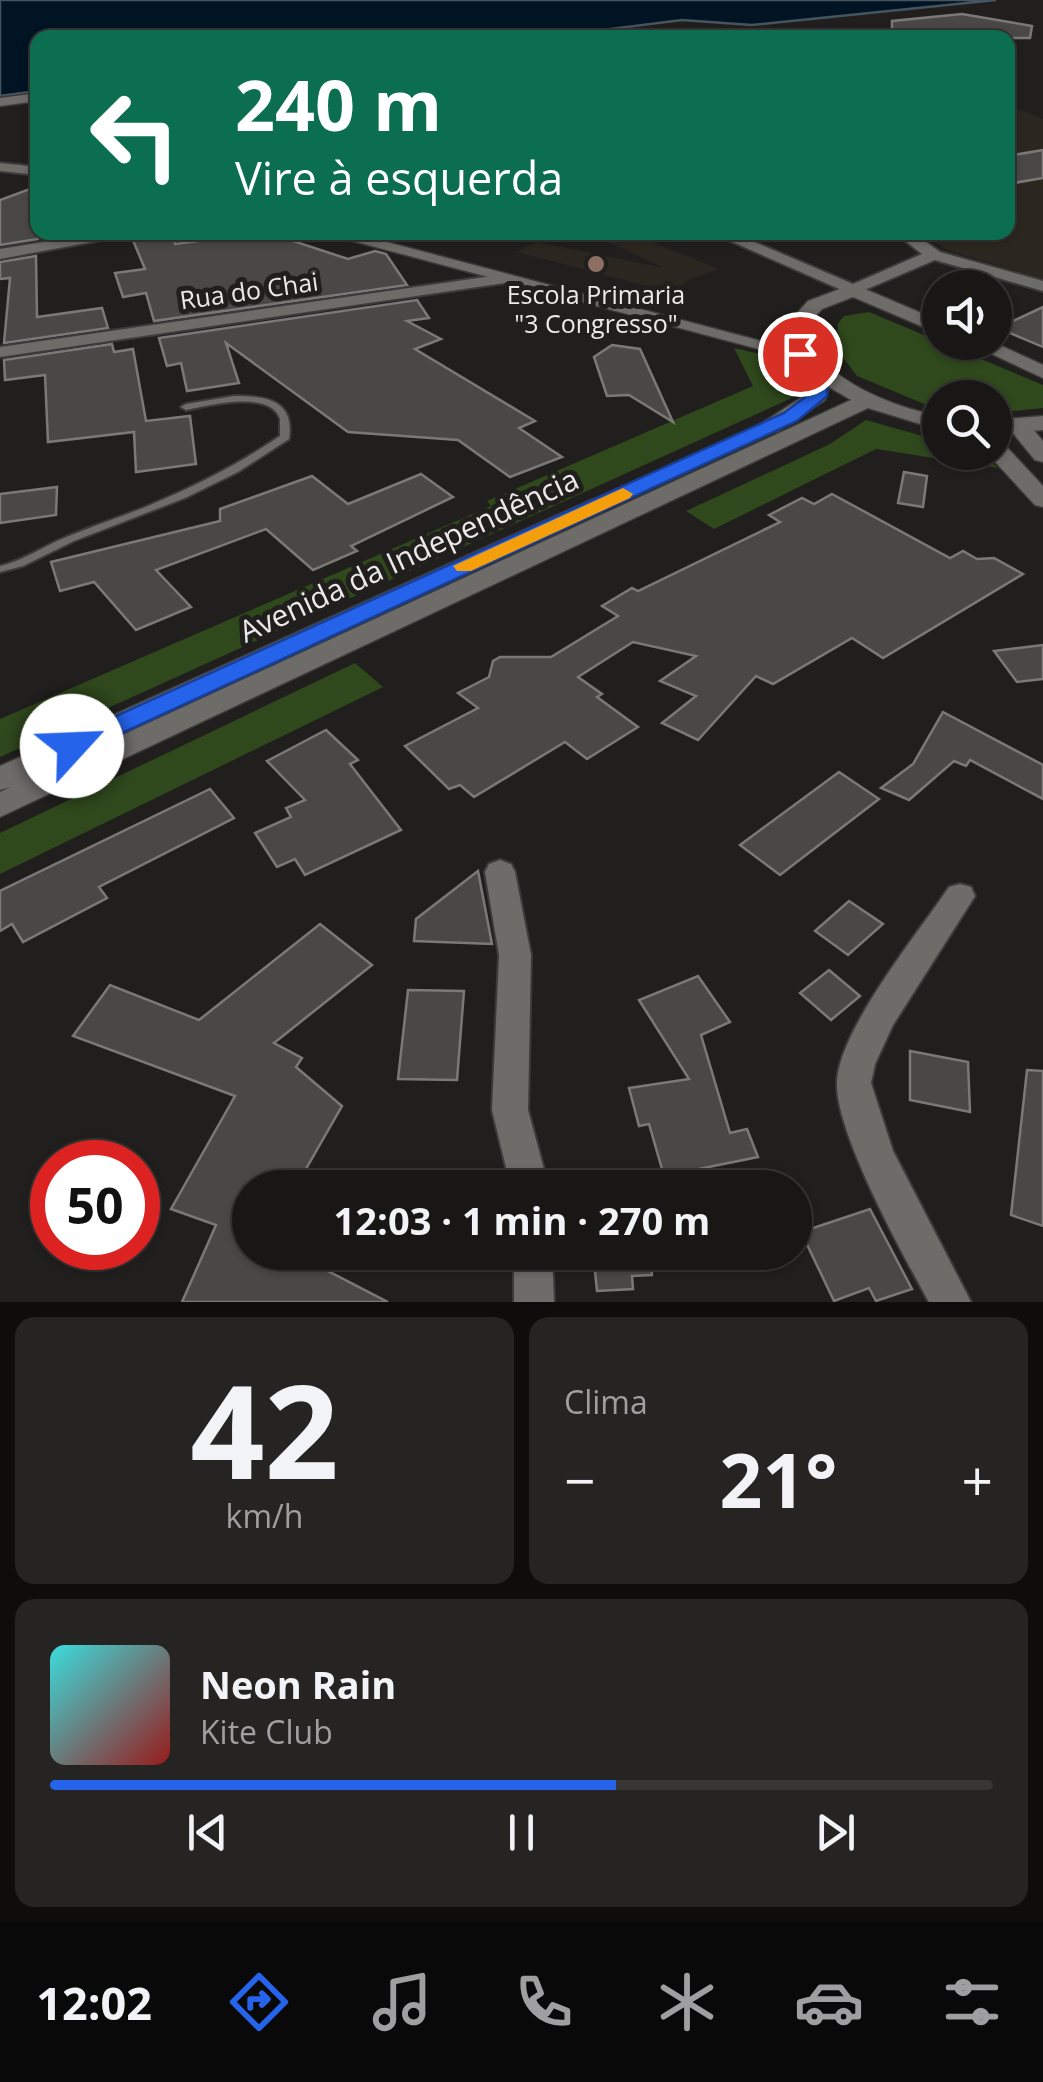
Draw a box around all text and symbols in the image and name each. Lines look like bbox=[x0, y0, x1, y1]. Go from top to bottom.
text: 240 m bbox=[235, 56, 442, 152]
icon: left bbox=[70, 70, 200, 200]
text: Vire à esquerda bbox=[235, 147, 563, 208]
marker: Escola Primaria "3 Congresso" bbox=[585, 253, 607, 275]
street label: Rua do Chai bbox=[178, 263, 320, 317]
map controls bbox=[922, 270, 1012, 470]
button: sound bbox=[922, 270, 1012, 360]
place label: Escola Primaria "3 Congresso" bbox=[507, 277, 685, 340]
pin bbox=[758, 312, 843, 397]
icon: arrive bbox=[773, 327, 828, 382]
button: search bbox=[922, 380, 1012, 470]
street label: Avenida da Independência bbox=[232, 458, 585, 651]
position arrow bbox=[20, 694, 124, 798]
speed limit sign: 50 bbox=[30, 1140, 160, 1270]
text: 12:03 · 1 min · 270 m bbox=[334, 1194, 710, 1246]
text: 42 bbox=[190, 1340, 339, 1517]
text: Clima bbox=[564, 1380, 648, 1423]
text: 21° bbox=[720, 1428, 837, 1530]
text: − bbox=[564, 1442, 595, 1517]
text: + bbox=[962, 1442, 993, 1517]
text: km/h bbox=[226, 1494, 303, 1537]
text: Neon Rain bbox=[200, 1658, 396, 1710]
text: Kite Club bbox=[200, 1710, 333, 1753]
icon: previous bbox=[180, 1805, 235, 1860]
icon: pause bbox=[494, 1805, 549, 1860]
icon: next bbox=[808, 1805, 863, 1860]
icon: directions bbox=[224, 1967, 294, 2037]
icon: music bbox=[367, 1967, 437, 2037]
icon: phone bbox=[509, 1967, 579, 2037]
icon: climate bbox=[652, 1967, 722, 2037]
icon: car bbox=[794, 1967, 864, 2037]
icon: filters bbox=[937, 1967, 1007, 2037]
text: 12:02 bbox=[36, 1972, 152, 2033]

